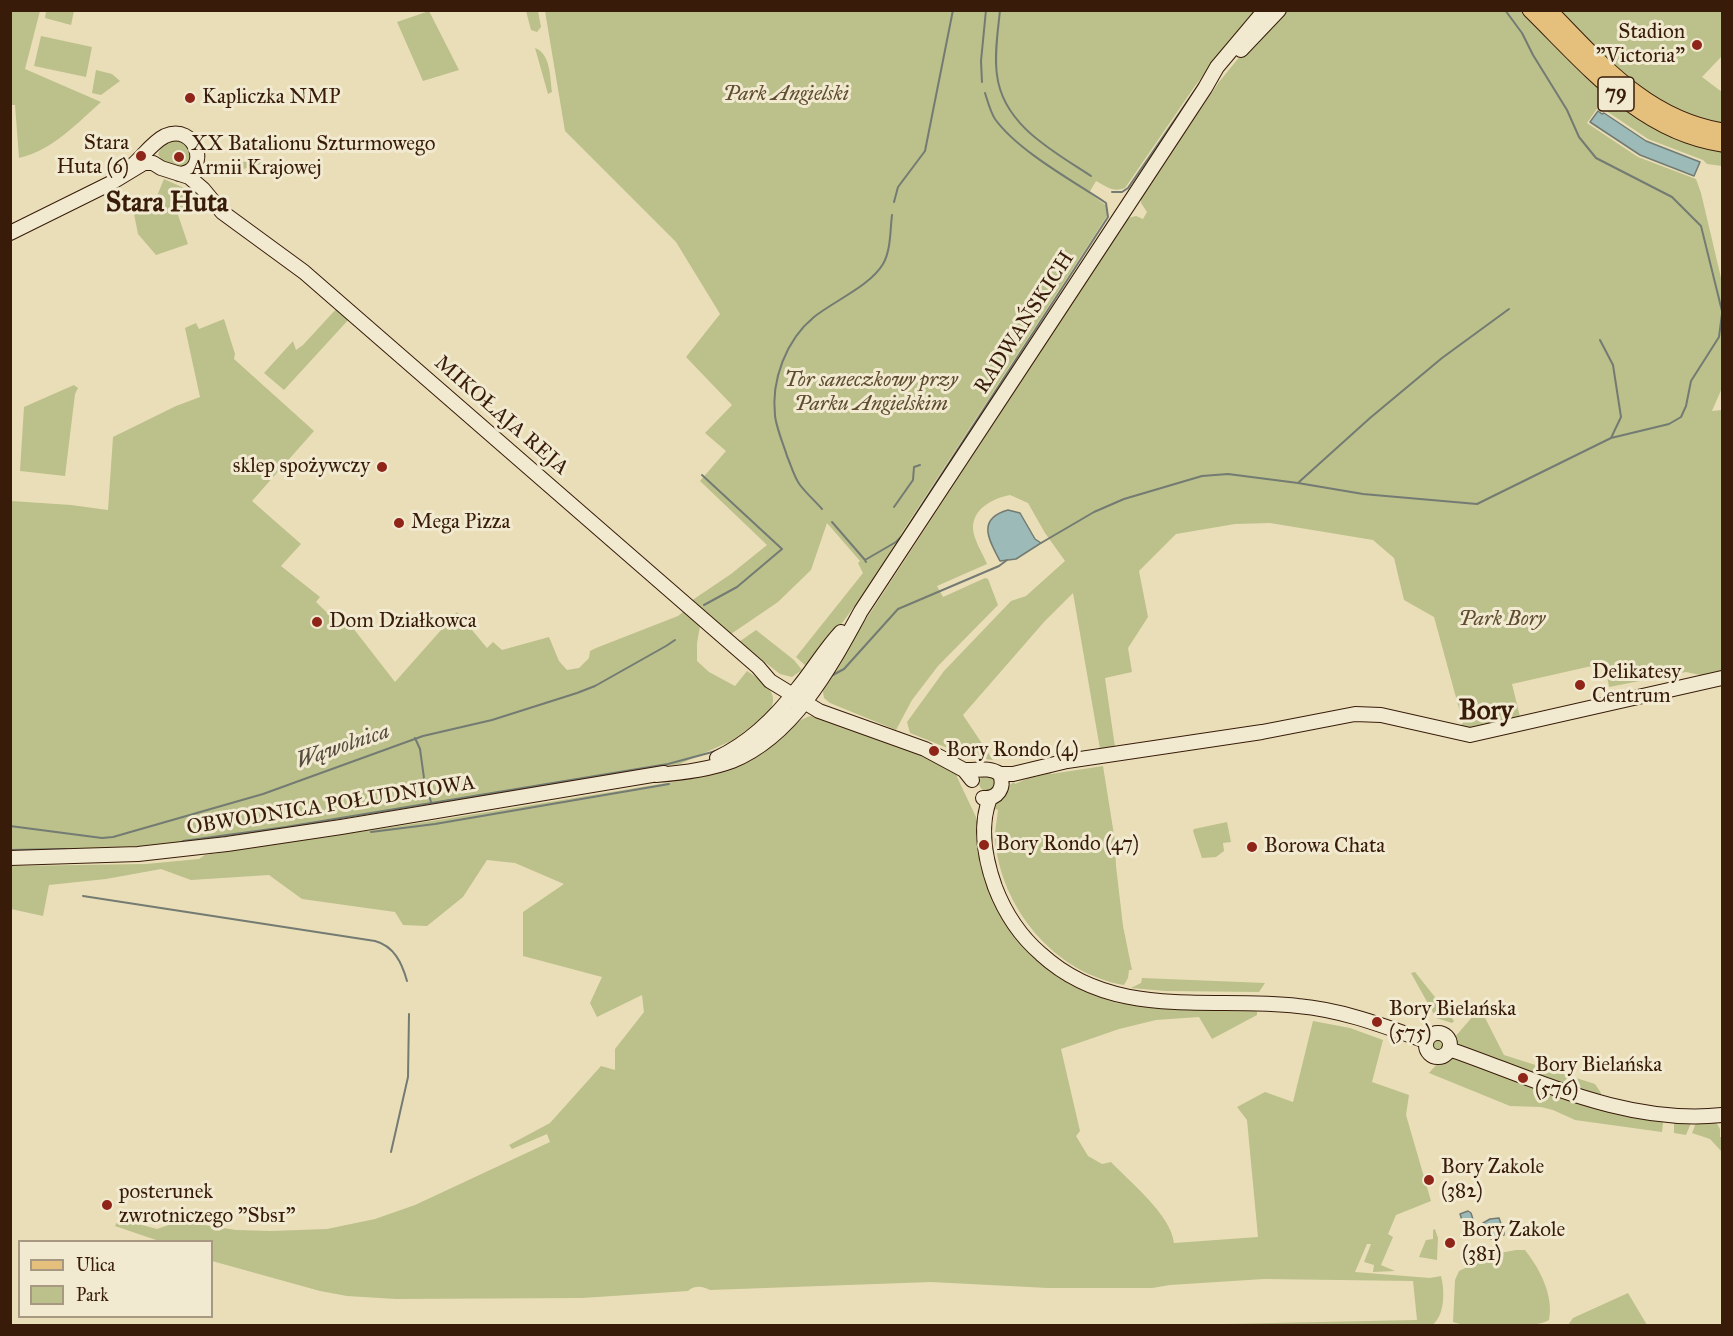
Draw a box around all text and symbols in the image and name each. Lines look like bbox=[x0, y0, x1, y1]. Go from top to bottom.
place label: Stadion "Victoria" bbox=[1596, 20, 1685, 70]
marker: Stadion "Victoria" bbox=[1690, 38, 1704, 52]
road number: 79 bbox=[1598, 77, 1634, 111]
park label: Park Angielski bbox=[723, 82, 849, 108]
place label: Kapliczka NMP bbox=[202, 85, 341, 111]
marker: Kapliczka NMP bbox=[183, 91, 197, 105]
place label: Stara Huta (6) bbox=[57, 131, 129, 181]
place label: XX Batalionu Szturmowego Armii Krajowej bbox=[191, 132, 436, 182]
marker: Stara Huta (6) bbox=[134, 149, 148, 163]
marker: XX Batalionu Szturmowego Armii Krajowej bbox=[172, 150, 186, 164]
district label: Stara Huta bbox=[106, 188, 228, 220]
street label: RADWAŃSKICH bbox=[970, 247, 1080, 399]
street label: MIKOŁAJA REJA bbox=[429, 351, 573, 481]
park label: Tor saneczkowy przy Parku Angielskim bbox=[784, 368, 958, 418]
place label: sklep spożywczy bbox=[233, 454, 370, 480]
marker: sklep spożywczy bbox=[375, 460, 389, 474]
place label: Mega Pizza bbox=[411, 510, 510, 536]
marker: Mega Pizza bbox=[392, 516, 406, 530]
park label: Park Bory bbox=[1459, 607, 1545, 633]
place label: Dom Działkowca bbox=[329, 609, 477, 635]
marker: Dom Działkowca bbox=[310, 615, 324, 629]
place label: Delikatesy Centrum bbox=[1592, 660, 1681, 710]
marker: Delikatesy Centrum bbox=[1573, 678, 1587, 692]
district label: Bory bbox=[1459, 696, 1513, 728]
water label: Wąwolnica bbox=[293, 719, 393, 775]
place label: Bory Rondo (4) bbox=[946, 738, 1079, 764]
marker: Bory Rondo (4) bbox=[927, 744, 941, 758]
street label: OBWODNICA POŁUDNIOWA bbox=[185, 771, 477, 841]
place label: Bory Rondo (47) bbox=[996, 832, 1139, 858]
place label: Borowa Chata bbox=[1264, 834, 1385, 860]
marker: Bory Rondo (47) bbox=[977, 838, 991, 852]
marker: Borowa Chata bbox=[1245, 840, 1259, 854]
place label: Bory Bielańska (575) bbox=[1389, 997, 1516, 1047]
marker: Bory Bielańska (575) bbox=[1370, 1015, 1384, 1029]
place label: Bory Bielańska (576) bbox=[1535, 1053, 1662, 1103]
marker: Bory Bielańska (576) bbox=[1516, 1071, 1530, 1085]
place label: Bory Zakole (382) bbox=[1441, 1155, 1544, 1205]
marker: Bory Zakole (382) bbox=[1422, 1173, 1436, 1187]
place label: posterunek zwrotniczego "Sbs1" bbox=[119, 1180, 296, 1230]
marker: posterunek zwrotniczego "Sbs1" bbox=[100, 1198, 114, 1212]
place label: Bory Zakole (381) bbox=[1462, 1218, 1565, 1268]
marker: Bory Zakole (381) bbox=[1443, 1236, 1457, 1250]
legend bbox=[18, 1240, 213, 1318]
text: Ulica bbox=[76, 1254, 115, 1276]
text: Park bbox=[76, 1284, 109, 1306]

